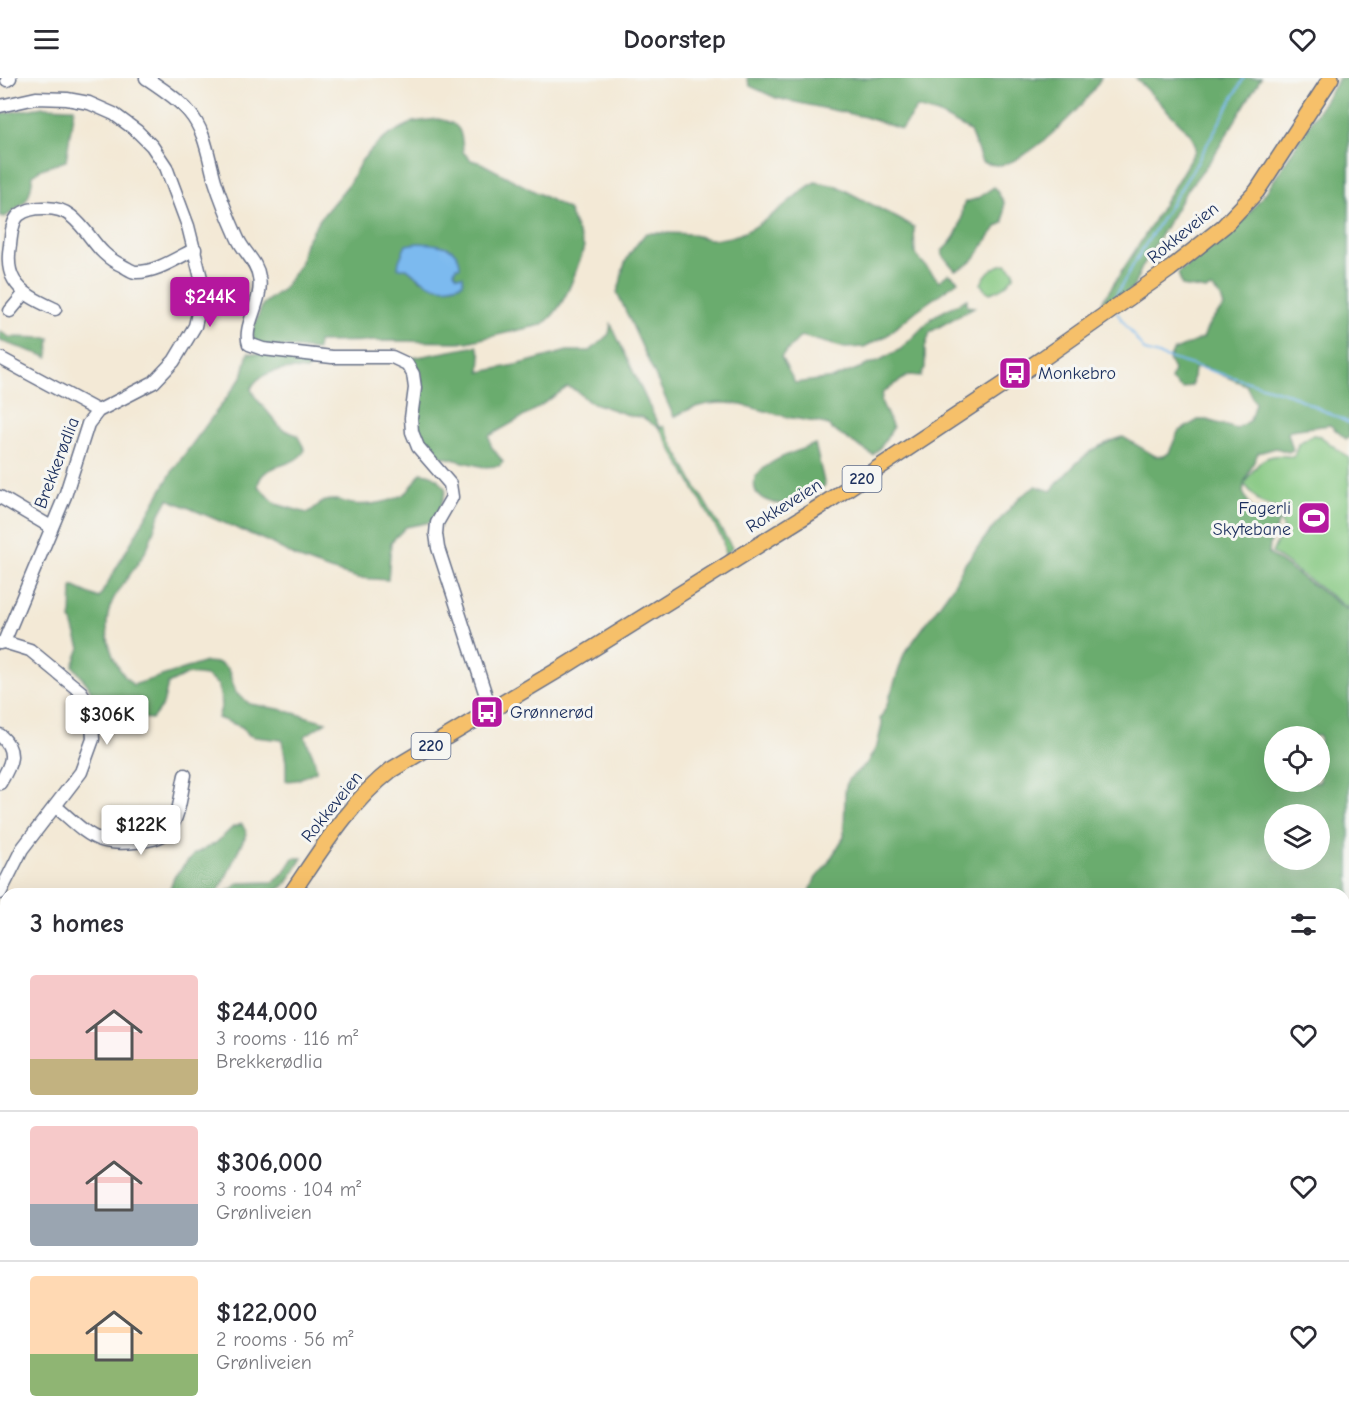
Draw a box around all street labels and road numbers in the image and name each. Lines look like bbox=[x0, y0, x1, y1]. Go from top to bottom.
street label: Rokkeveien bbox=[1143, 198, 1223, 268]
street label: Brekkerødlia bbox=[30, 414, 84, 512]
road number: 220 bbox=[842, 466, 882, 492]
street label: Rokkeveien bbox=[742, 474, 826, 538]
road number: 220 bbox=[412, 733, 450, 759]
street label: Rokkeveien bbox=[297, 767, 367, 847]

